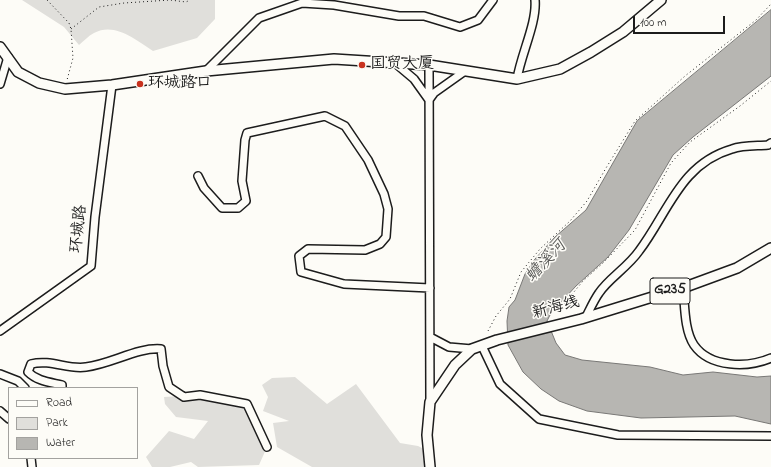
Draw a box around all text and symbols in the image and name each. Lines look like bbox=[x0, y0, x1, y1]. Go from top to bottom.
scale bar bbox=[635, 8, 727, 34]
text: 100 m bbox=[640, 14, 667, 32]
place label: 国贸大厦 bbox=[370, 55, 434, 75]
marker: 国贸大厦 bbox=[357, 60, 367, 70]
place label: 环城路口 bbox=[148, 74, 212, 94]
marker: 环城路口 bbox=[135, 79, 145, 89]
street label: 环城路 bbox=[68, 204, 92, 254]
water label: 蟾溪河 bbox=[522, 236, 572, 288]
road number: G235 bbox=[650, 278, 690, 304]
street label: 新海线 bbox=[530, 294, 582, 324]
legend bbox=[8, 387, 138, 459]
text: Road bbox=[46, 394, 72, 412]
text: Park bbox=[46, 414, 68, 432]
text: Water bbox=[46, 434, 75, 452]

